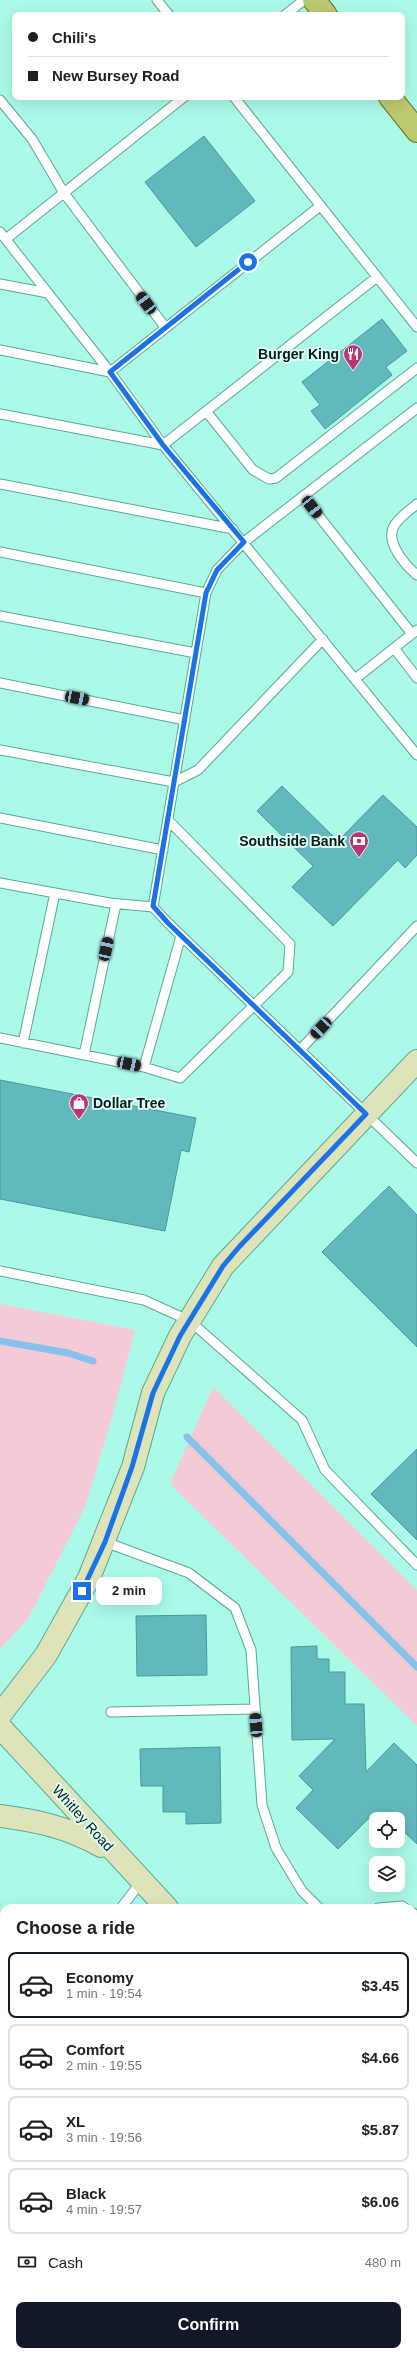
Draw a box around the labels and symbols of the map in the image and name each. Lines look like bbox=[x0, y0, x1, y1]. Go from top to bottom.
route start bbox=[239, 253, 257, 271]
car bbox=[134, 290, 158, 316]
restaurant icon: Burger King bbox=[342, 343, 364, 371]
place label: Burger King bbox=[258, 346, 339, 362]
car bbox=[300, 494, 324, 520]
car bbox=[64, 690, 90, 706]
bank icon: Southside Bank bbox=[348, 830, 370, 858]
place label: Southside Bank bbox=[239, 833, 345, 849]
car bbox=[98, 936, 114, 962]
car bbox=[308, 1015, 334, 1041]
car bbox=[116, 1056, 142, 1072]
shop icon: Dollar Tree bbox=[68, 1092, 90, 1120]
place label: Dollar Tree bbox=[93, 1095, 166, 1111]
callout: 2 min bbox=[96, 1577, 162, 1605]
route end bbox=[73, 1582, 91, 1600]
car bbox=[249, 1713, 263, 1737]
street label: Whitley Road bbox=[49, 1782, 117, 1854]

